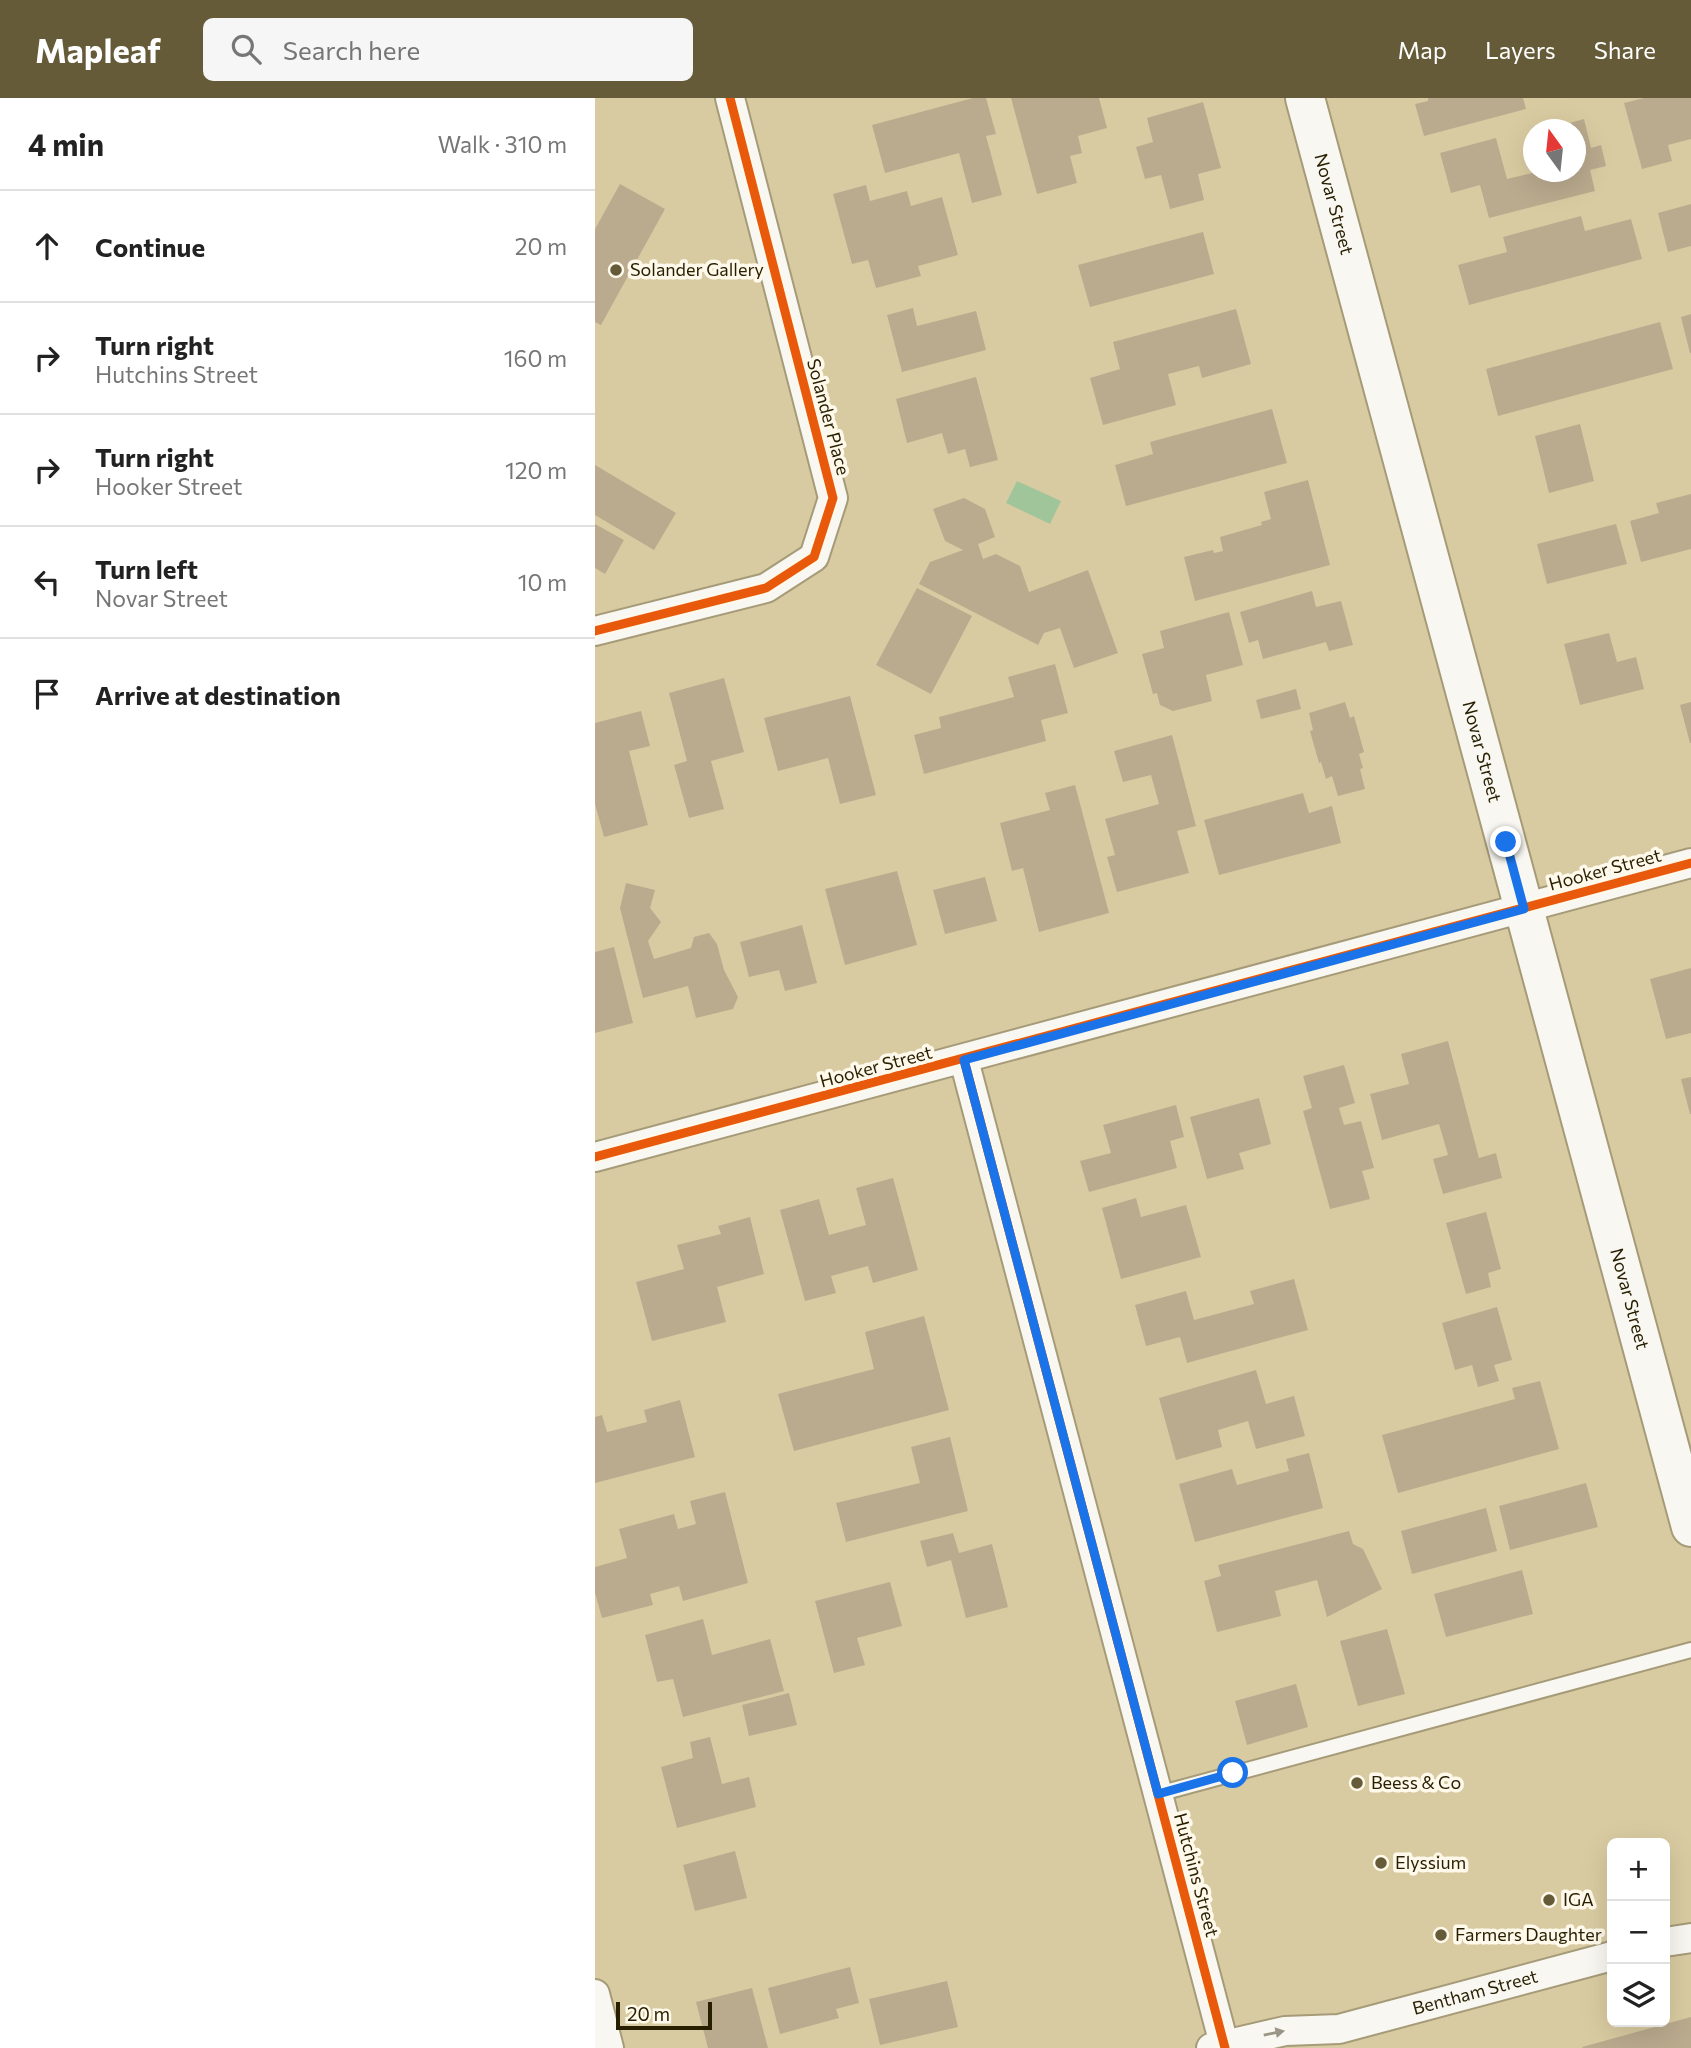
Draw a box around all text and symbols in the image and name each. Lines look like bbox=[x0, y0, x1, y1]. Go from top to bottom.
search box bbox=[203, 18, 693, 81]
text: Mapleaf bbox=[35, 29, 161, 70]
icon: search bbox=[227, 30, 265, 68]
text: Search here bbox=[283, 34, 420, 65]
text: Map bbox=[1398, 35, 1447, 64]
text: Layers bbox=[1485, 35, 1556, 64]
text: Share bbox=[1594, 35, 1656, 64]
north arrow bbox=[1523, 119, 1586, 182]
text: 4 min bbox=[28, 125, 104, 162]
text: Walk · 310 m bbox=[438, 130, 567, 158]
street label: Novar Street bbox=[1310, 151, 1359, 257]
icon: ahead bbox=[28, 227, 66, 265]
text: Continue bbox=[95, 231, 205, 262]
text: 20 m bbox=[515, 232, 567, 260]
place label: Solander Gallery bbox=[630, 258, 764, 280]
marker: Solander Gallery bbox=[608, 262, 624, 278]
text: Turn right bbox=[95, 329, 214, 360]
icon: right bbox=[28, 339, 66, 377]
text: 160 m bbox=[504, 344, 567, 372]
street label: Solander Place bbox=[803, 356, 855, 477]
text: Hutchins Street bbox=[95, 360, 258, 388]
text: Turn right bbox=[95, 441, 214, 472]
icon: right bbox=[28, 451, 66, 489]
text: 120 m bbox=[505, 456, 567, 484]
text: Hooker Street bbox=[95, 472, 242, 500]
text: Turn left bbox=[95, 553, 198, 584]
icon: left bbox=[28, 563, 66, 601]
text: 10 m bbox=[518, 568, 567, 596]
text: Novar Street bbox=[95, 584, 228, 612]
icon: arrive bbox=[28, 675, 66, 713]
text: Arrive at destination bbox=[95, 679, 341, 710]
street label: Novar Street bbox=[1458, 698, 1507, 804]
route end bbox=[1490, 826, 1521, 857]
street label: Hooker Street bbox=[1546, 843, 1663, 895]
street label: Hooker Street bbox=[817, 1040, 934, 1092]
street label: Novar Street bbox=[1606, 1246, 1655, 1352]
route start bbox=[1217, 1757, 1248, 1788]
place label: Beess & Co bbox=[1371, 1771, 1461, 1793]
marker: Beess & Co bbox=[1349, 1775, 1365, 1791]
street label: Hutchins Street bbox=[1170, 1810, 1224, 1939]
map controls bbox=[1607, 1838, 1670, 2027]
button: + bbox=[1607, 1838, 1670, 1901]
place label: Elyssium bbox=[1395, 1851, 1466, 1873]
marker: Elyssium bbox=[1373, 1855, 1389, 1871]
place label: IGA bbox=[1563, 1888, 1594, 1910]
marker: IGA bbox=[1541, 1892, 1557, 1908]
button: − bbox=[1607, 1901, 1670, 1964]
place label: Farmers Daughter bbox=[1455, 1923, 1602, 1945]
marker: Farmers Daughter bbox=[1433, 1927, 1449, 1943]
street label: Bentham Street bbox=[1410, 1964, 1540, 2019]
button: layers bbox=[1607, 1964, 1670, 2027]
scale bar bbox=[616, 1999, 712, 2031]
text: 20 m bbox=[627, 2002, 670, 2025]
one-way arrow bbox=[1263, 2027, 1285, 2038]

